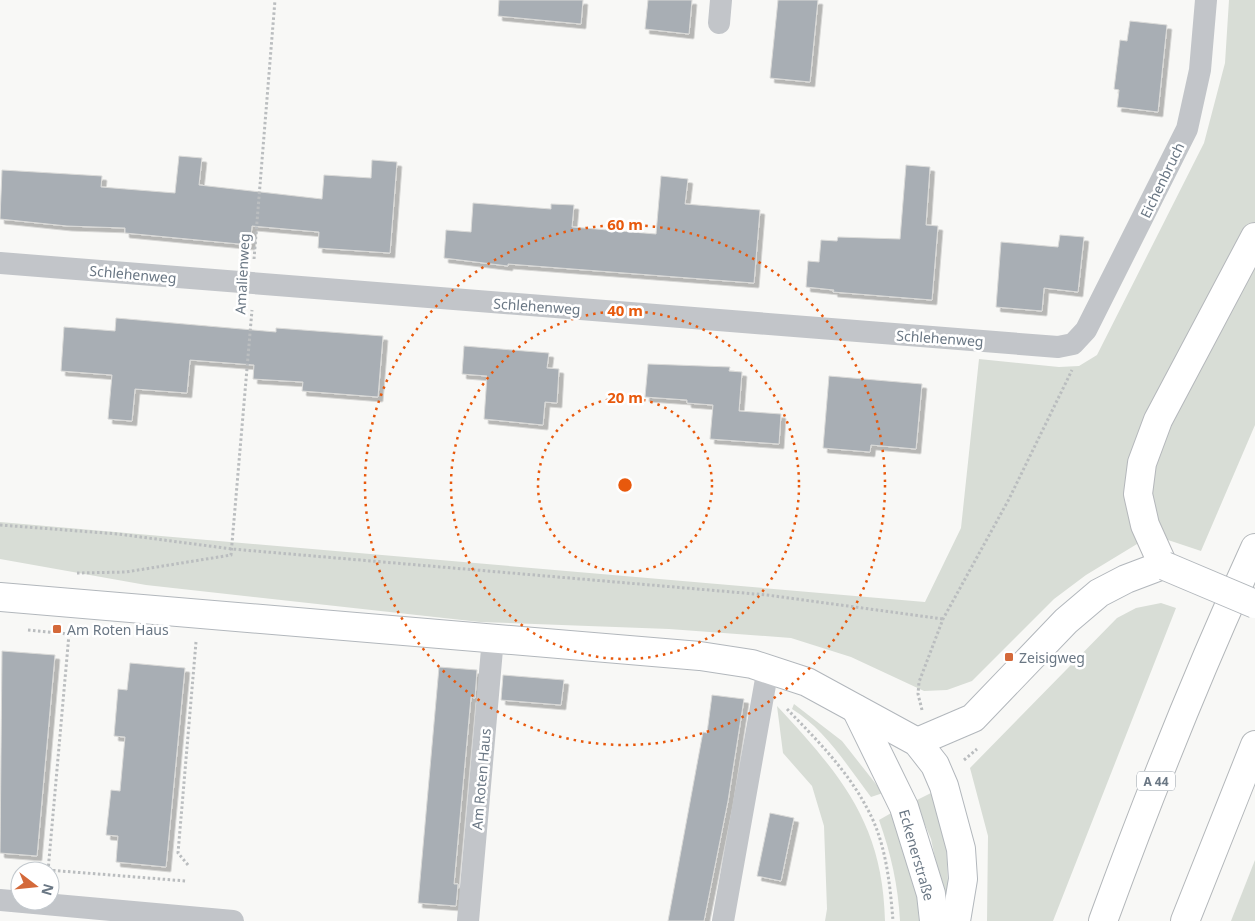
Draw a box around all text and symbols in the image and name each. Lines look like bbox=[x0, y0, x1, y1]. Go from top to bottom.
street label: Eichenbruch bbox=[1136, 139, 1188, 221]
text: 60 m bbox=[607, 214, 643, 234]
street label: Amalienweg bbox=[230, 233, 254, 315]
street label: Schlehenweg bbox=[89, 261, 177, 287]
street label: Schlehenweg bbox=[493, 293, 581, 319]
text: 40 m bbox=[607, 300, 643, 320]
street label: Schlehenweg bbox=[896, 325, 984, 351]
text: 20 m bbox=[607, 387, 643, 407]
centre of rings bbox=[616, 476, 634, 494]
place label: Am Roten Haus bbox=[67, 620, 169, 639]
marker: Am Roten Haus bbox=[51, 623, 63, 635]
place label: Zeisigweg bbox=[1019, 648, 1085, 667]
marker: Zeisigweg bbox=[1003, 651, 1015, 663]
street label: Am Roten Haus bbox=[467, 727, 495, 830]
road number: A 44 bbox=[1137, 771, 1175, 790]
street label: Eckenerstraße bbox=[895, 807, 939, 903]
north arrow bbox=[10, 861, 60, 911]
text: N bbox=[37, 882, 59, 898]

